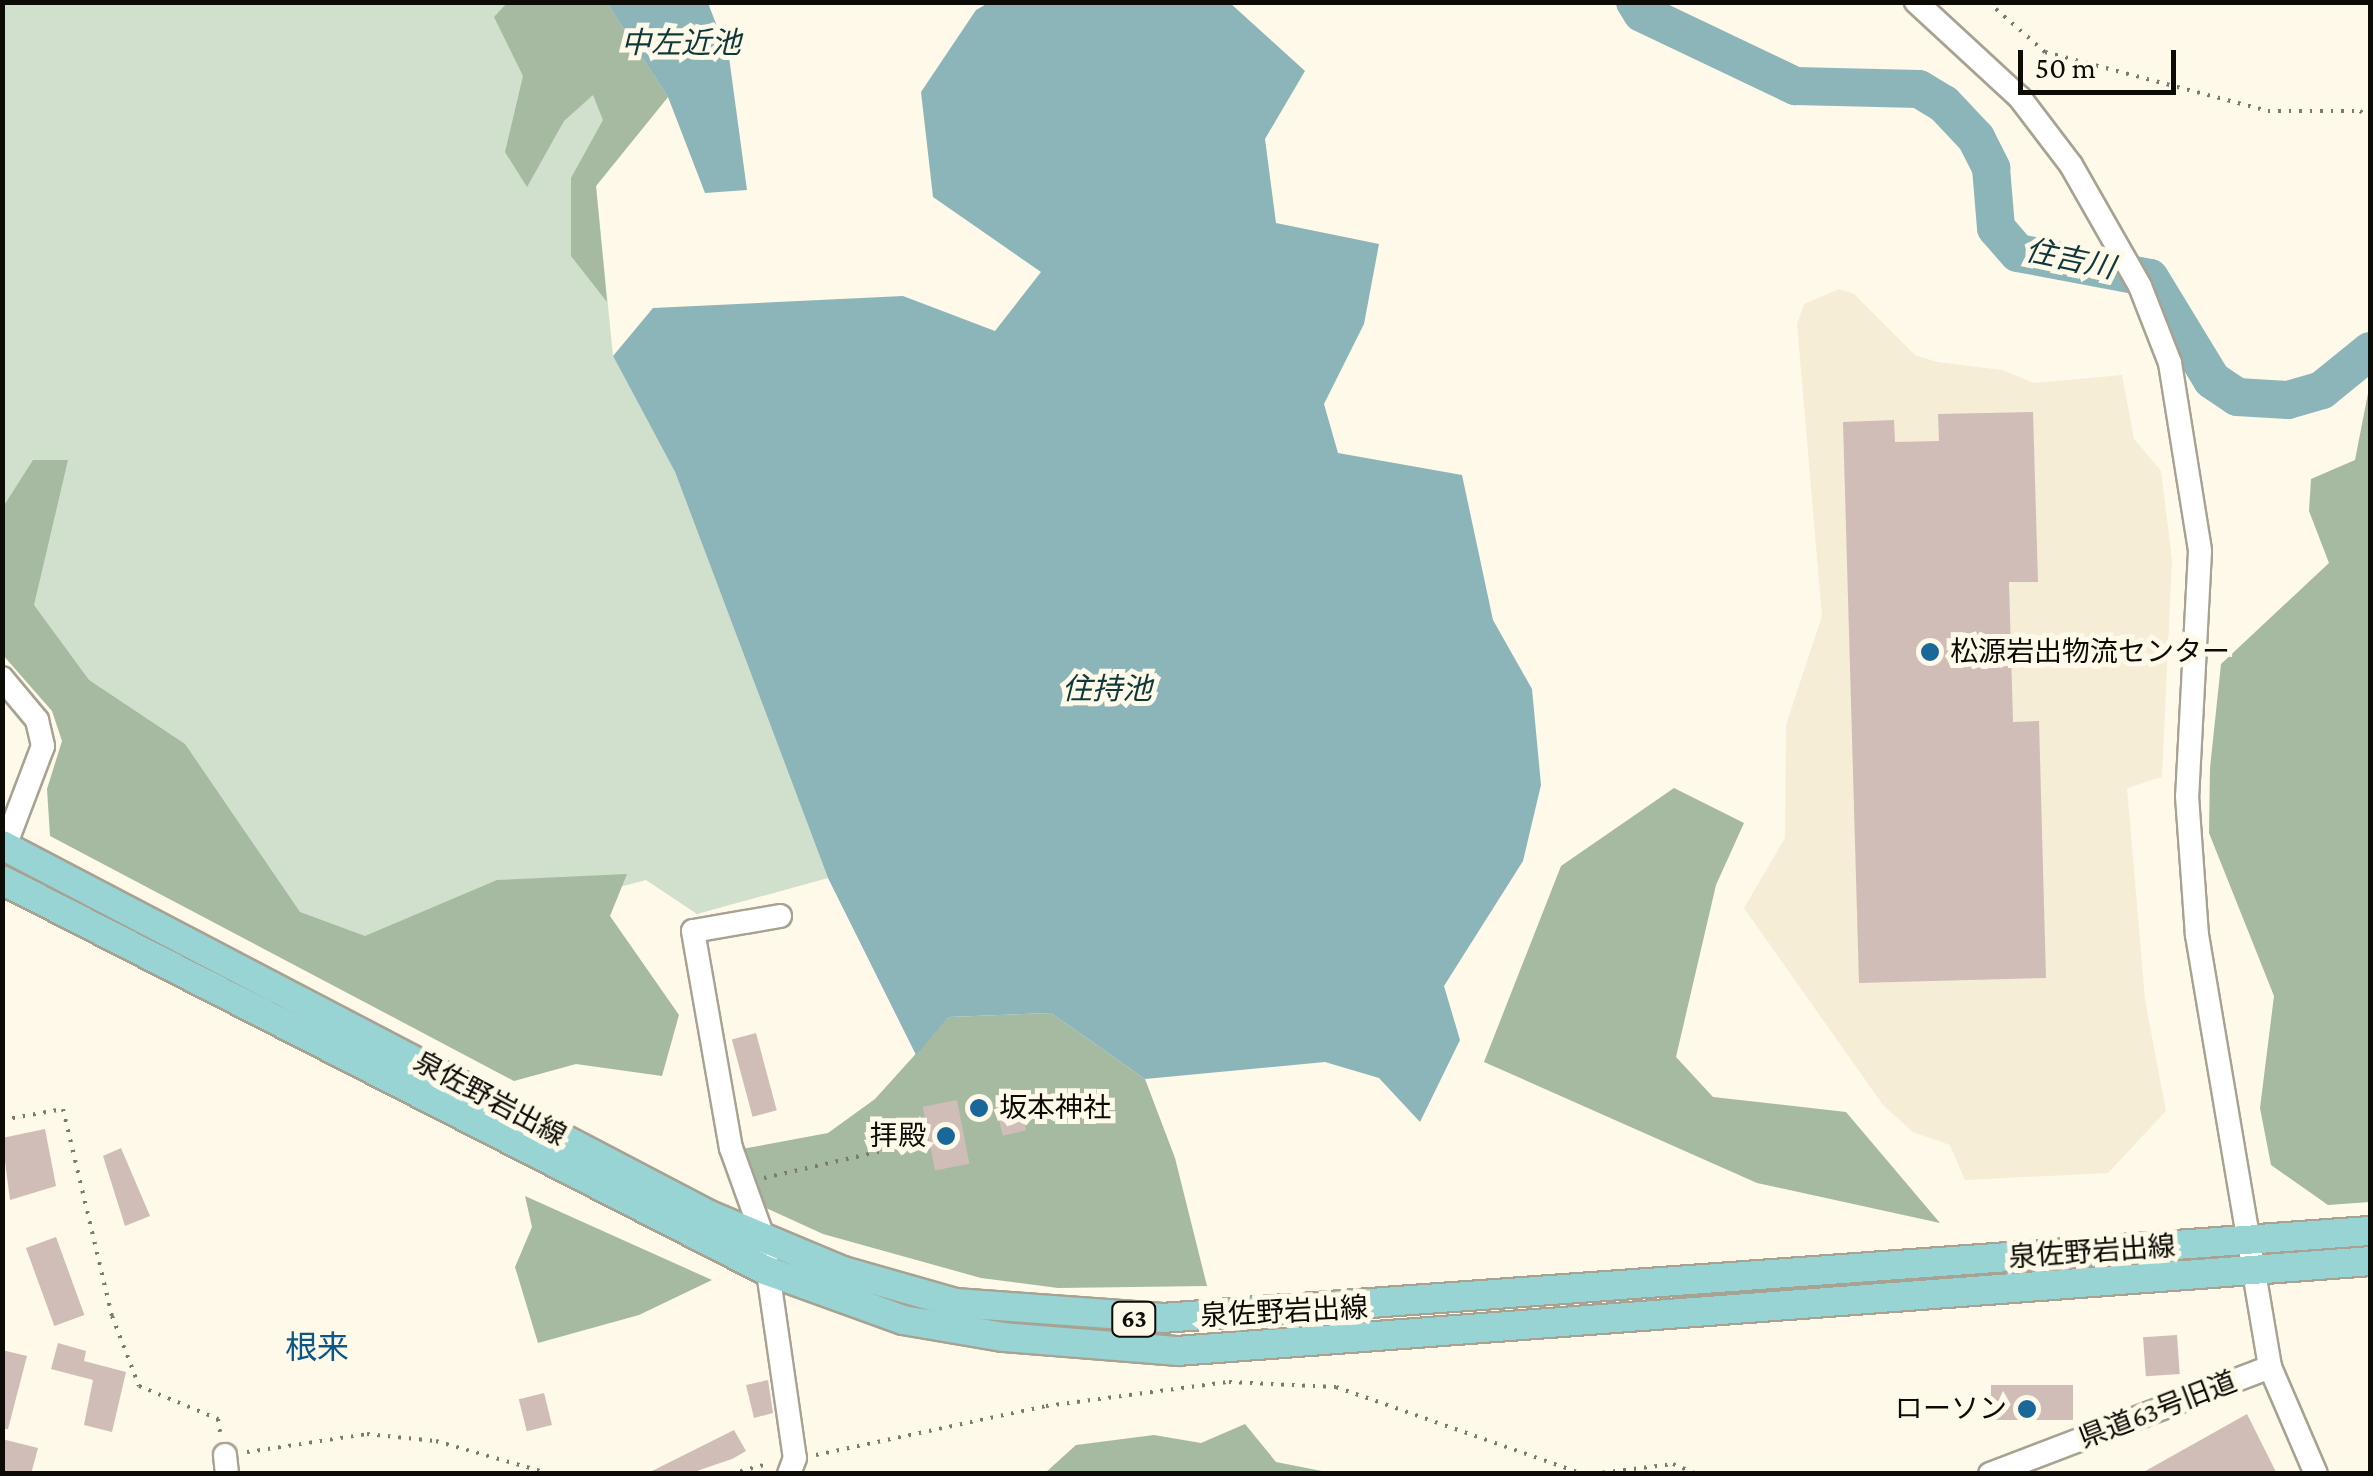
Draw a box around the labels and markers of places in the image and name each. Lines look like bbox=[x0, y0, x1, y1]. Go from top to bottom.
place label: 松源岩出物流センター bbox=[1950, 635, 2230, 669]
marker: 松源岩出物流センター bbox=[1919, 641, 1941, 663]
place label: 坂本神社 bbox=[999, 1091, 1111, 1125]
marker: 坂本神社 bbox=[968, 1097, 990, 1119]
place label: 拝殿 bbox=[870, 1119, 926, 1153]
marker: 拝殿 bbox=[935, 1125, 957, 1147]
place label: ローソン bbox=[1895, 1392, 2007, 1426]
marker: ローソン bbox=[2016, 1398, 2038, 1420]

